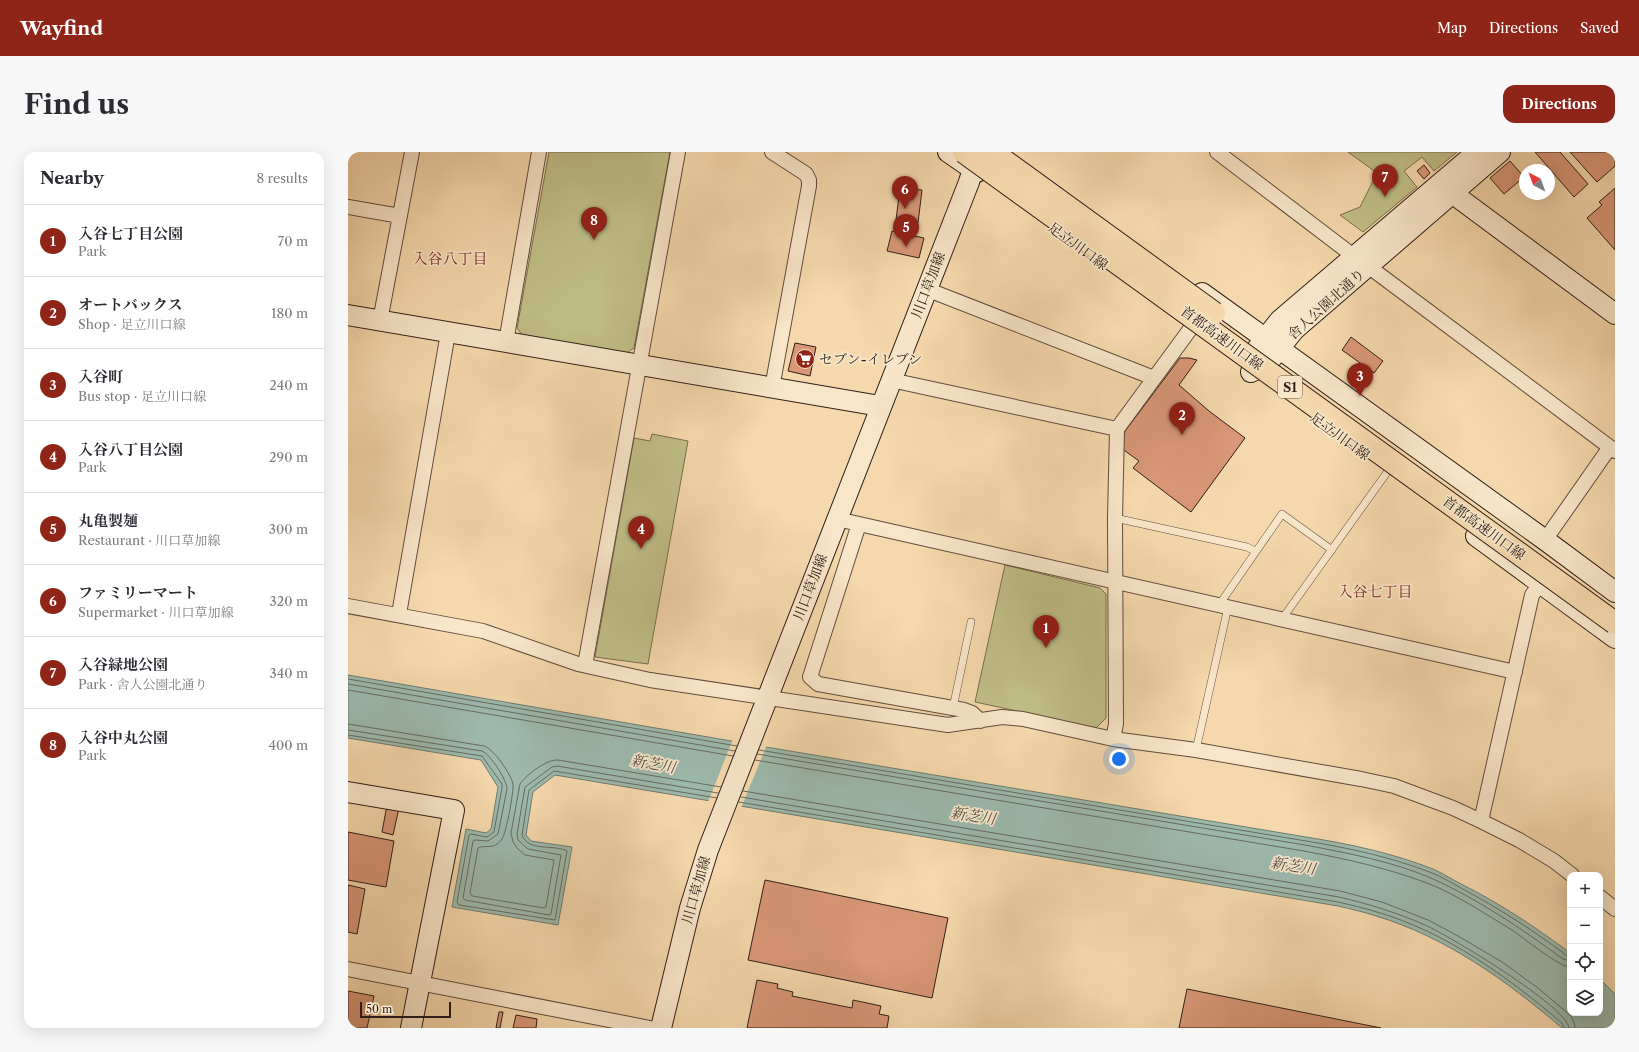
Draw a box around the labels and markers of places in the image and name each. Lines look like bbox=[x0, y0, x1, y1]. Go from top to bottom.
pin: 7 bbox=[1372, 164, 1398, 197]
pin: 6 bbox=[892, 176, 918, 209]
pin: 8 bbox=[581, 207, 607, 240]
pin: 5 bbox=[893, 214, 919, 247]
supermarket icon: セブン-イレブン bbox=[794, 348, 816, 370]
place label: セブン-イレブン bbox=[819, 350, 922, 368]
pin: 3 bbox=[1347, 363, 1373, 396]
pin: 2 bbox=[1169, 402, 1195, 435]
pin: 4 bbox=[628, 516, 654, 549]
pin: 1 bbox=[1033, 615, 1059, 648]

